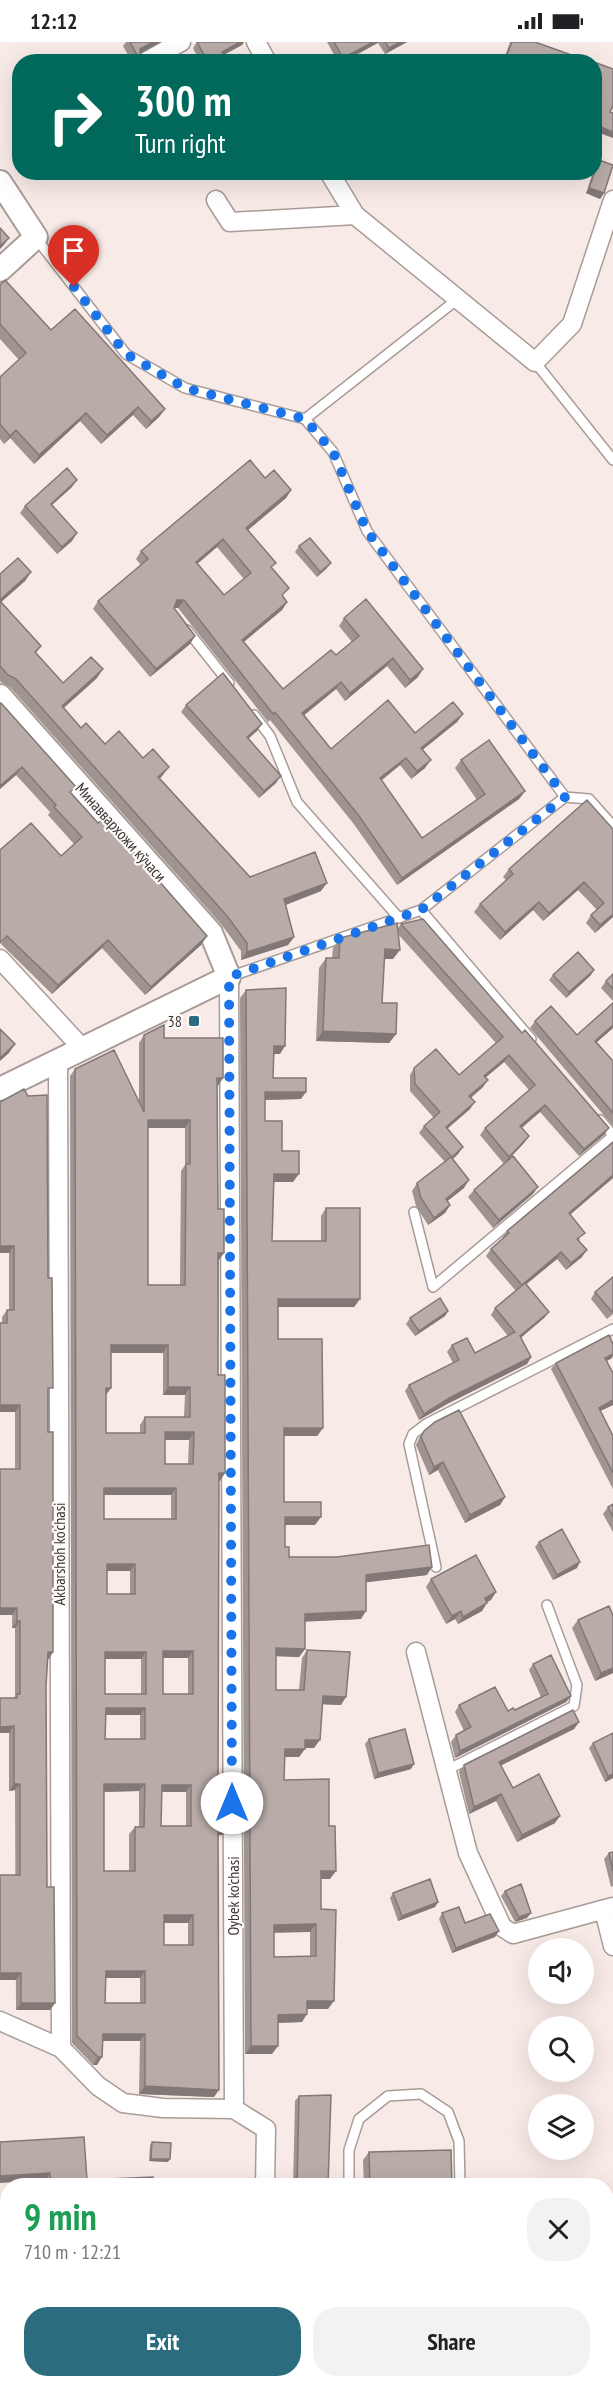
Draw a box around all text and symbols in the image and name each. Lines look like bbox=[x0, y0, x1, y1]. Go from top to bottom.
text: 12:12 bbox=[30, 7, 78, 35]
text: 300 m bbox=[135, 73, 232, 128]
icon: right bbox=[36, 78, 114, 156]
text: Turn right bbox=[135, 126, 226, 160]
pin bbox=[48, 225, 99, 287]
icon: arrive bbox=[57, 234, 90, 267]
street label: Минаввархожи кўчаси bbox=[71, 778, 171, 886]
place label: 38 bbox=[168, 1011, 182, 1031]
marker: 38 bbox=[187, 1014, 201, 1028]
street label: Akbarshoh ko'chasi bbox=[49, 1502, 69, 1606]
position arrow bbox=[200, 1771, 264, 1835]
street label: Oybek ko'chasi bbox=[223, 1856, 243, 1936]
map controls bbox=[528, 1938, 594, 2160]
button: sound bbox=[528, 1938, 594, 2004]
button: search bbox=[528, 2016, 594, 2082]
button: layers bbox=[528, 2094, 594, 2160]
text: 9 min bbox=[24, 2193, 97, 2240]
button: close bbox=[527, 2198, 590, 2261]
text: 710 m · 12:21 bbox=[24, 2239, 121, 2265]
button: Exit bbox=[24, 2307, 301, 2376]
button: Share bbox=[313, 2307, 590, 2376]

